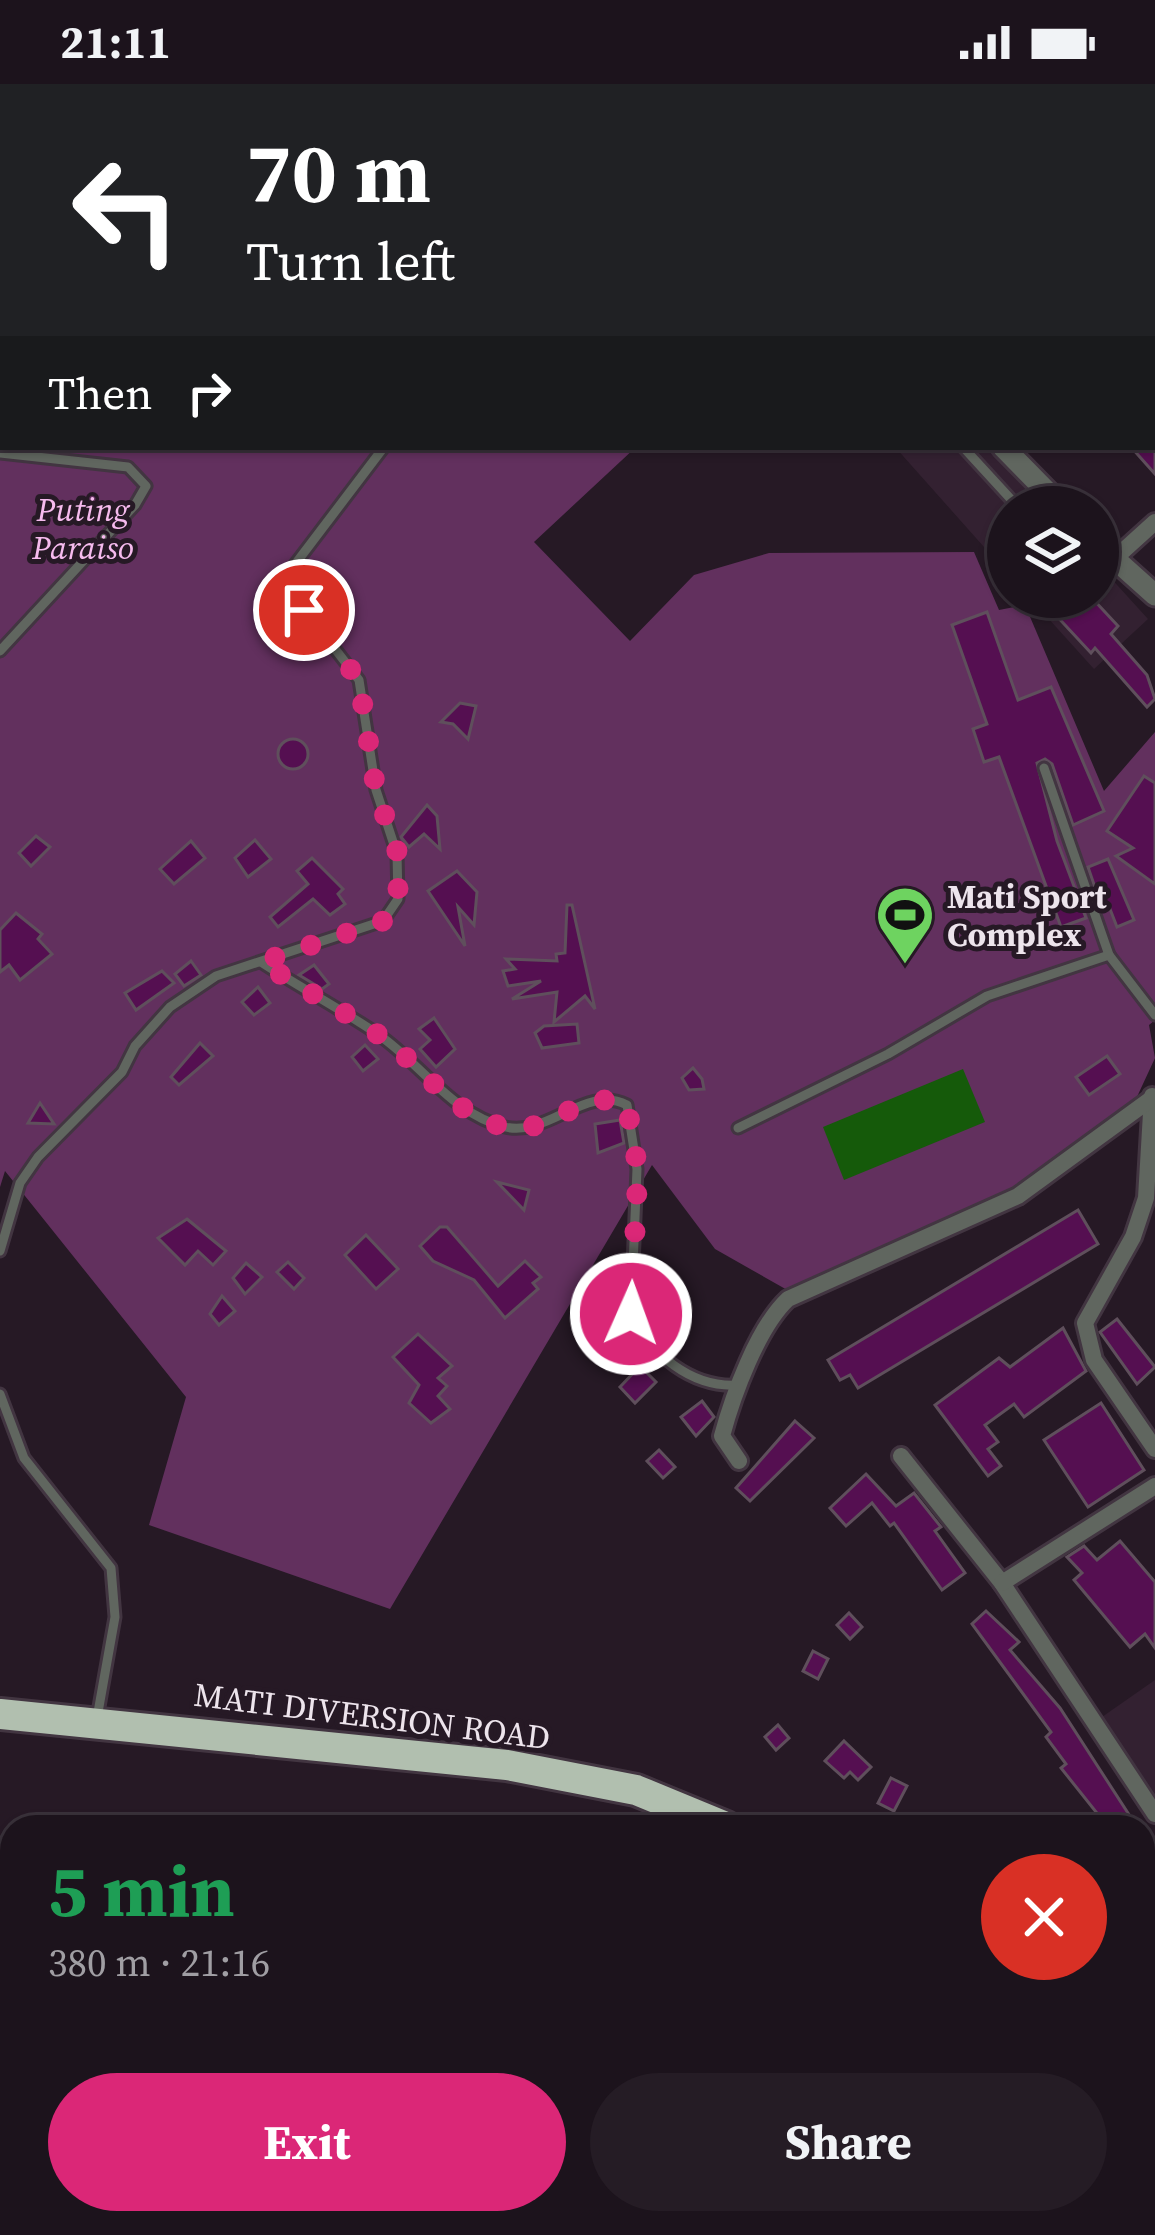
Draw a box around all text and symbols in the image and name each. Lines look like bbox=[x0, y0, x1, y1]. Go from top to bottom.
text: 21:11 bbox=[60, 11, 171, 73]
text: 70 m bbox=[246, 115, 431, 230]
icon: left bbox=[48, 132, 204, 288]
text: Turn left bbox=[246, 224, 455, 298]
icon: right bbox=[176, 360, 242, 426]
text: Then bbox=[48, 362, 152, 424]
map controls bbox=[987, 486, 1119, 618]
button: layers bbox=[987, 486, 1119, 618]
park label: Puting Paraiso bbox=[31, 487, 134, 570]
pin bbox=[253, 559, 355, 661]
icon: arrive bbox=[271, 577, 337, 643]
place label: Mati Sport Complex bbox=[947, 874, 1108, 957]
sports icon: Mati Sport Complex bbox=[874, 884, 936, 966]
position arrow bbox=[568, 1251, 694, 1377]
street label: MATI DIVERSION ROAD bbox=[191, 1672, 553, 1760]
text: 5 min bbox=[48, 1841, 235, 1940]
button: close bbox=[981, 1854, 1107, 1980]
text: 380 m · 21:16 bbox=[48, 1936, 270, 1989]
button: Exit bbox=[48, 2073, 566, 2211]
button: Share bbox=[590, 2073, 1107, 2211]

